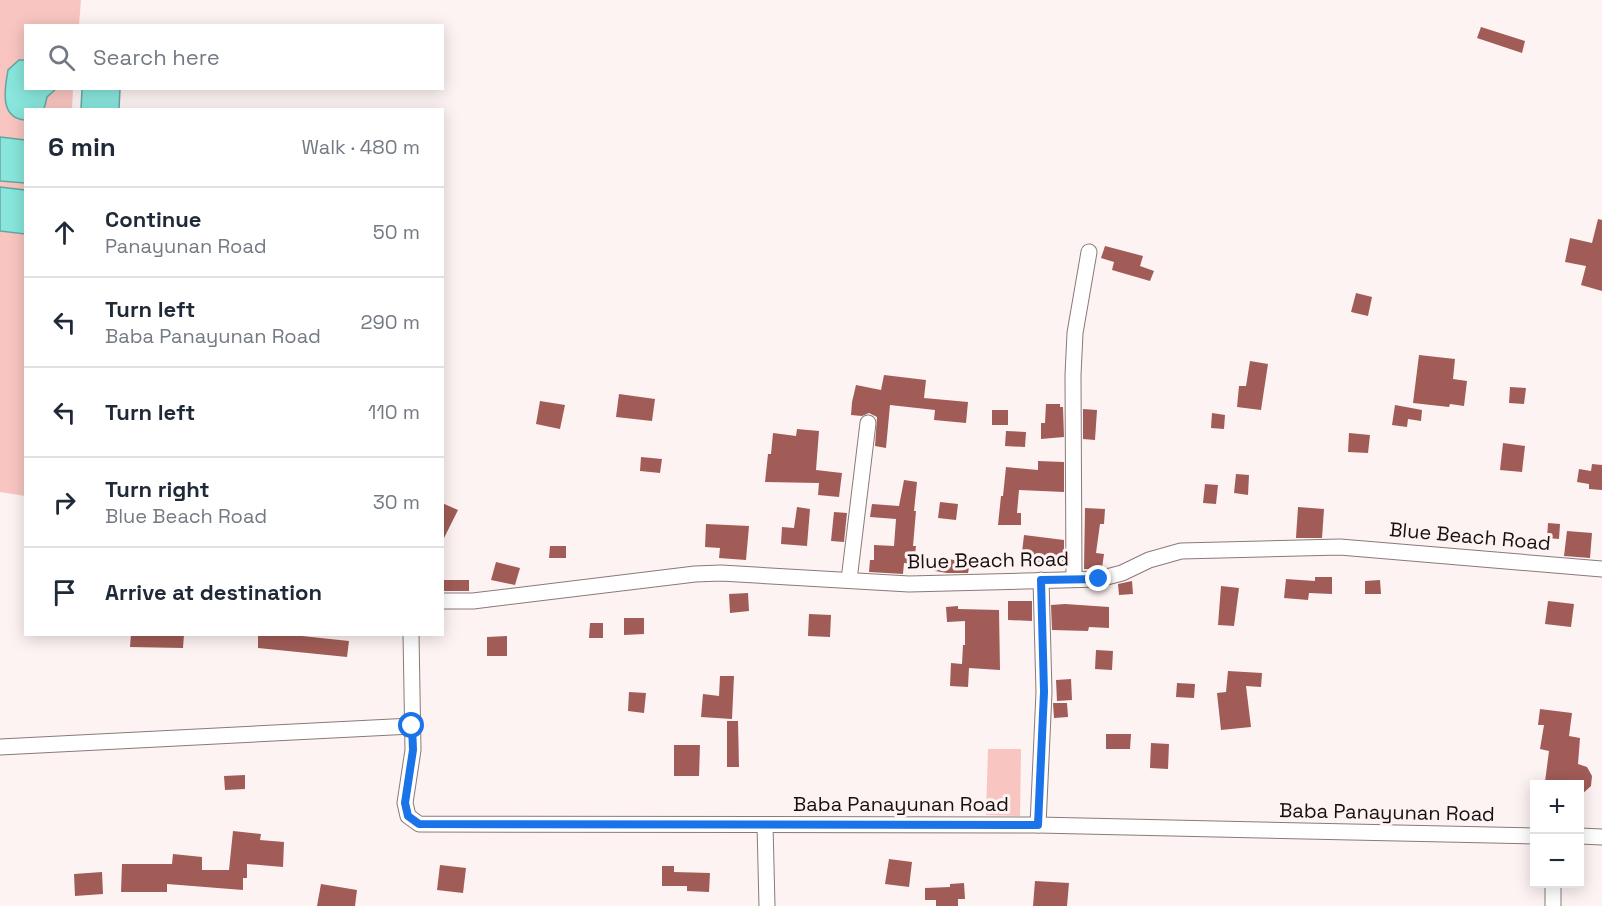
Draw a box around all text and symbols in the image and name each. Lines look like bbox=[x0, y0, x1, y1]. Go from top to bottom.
search box bbox=[24, 24, 444, 90]
icon: search bbox=[45, 41, 78, 74]
text: Search here bbox=[93, 43, 220, 71]
text: 6 min bbox=[48, 130, 116, 164]
text: Walk · 480 m bbox=[301, 134, 420, 160]
text: Continue bbox=[105, 205, 201, 233]
icon: ahead bbox=[48, 216, 81, 249]
text: 50 m bbox=[373, 219, 420, 245]
text: Panayunan Road bbox=[105, 233, 267, 259]
text: Turn left bbox=[105, 295, 195, 323]
icon: left bbox=[48, 306, 81, 339]
text: 290 m bbox=[361, 309, 420, 335]
text: Baba Panayunan Road bbox=[105, 323, 321, 349]
icon: left bbox=[48, 396, 81, 429]
text: Turn left bbox=[105, 398, 195, 426]
text: 110 m bbox=[368, 399, 420, 425]
text: Turn right bbox=[105, 475, 210, 503]
icon: right bbox=[48, 486, 81, 519]
text: 30 m bbox=[373, 489, 420, 515]
text: Blue Beach Road bbox=[105, 503, 267, 529]
street label: Blue Beach Road bbox=[1388, 516, 1552, 556]
street label: Blue Beach Road bbox=[907, 546, 1069, 574]
route end bbox=[1085, 565, 1111, 591]
icon: arrive bbox=[48, 576, 81, 609]
text: Arrive at destination bbox=[105, 578, 322, 606]
route start bbox=[398, 712, 424, 738]
map controls bbox=[1530, 780, 1584, 888]
button: + bbox=[1530, 780, 1584, 834]
street label: Baba Panayunan Road bbox=[793, 791, 1009, 817]
street label: Baba Panayunan Road bbox=[1279, 797, 1495, 827]
button: − bbox=[1530, 834, 1584, 888]

